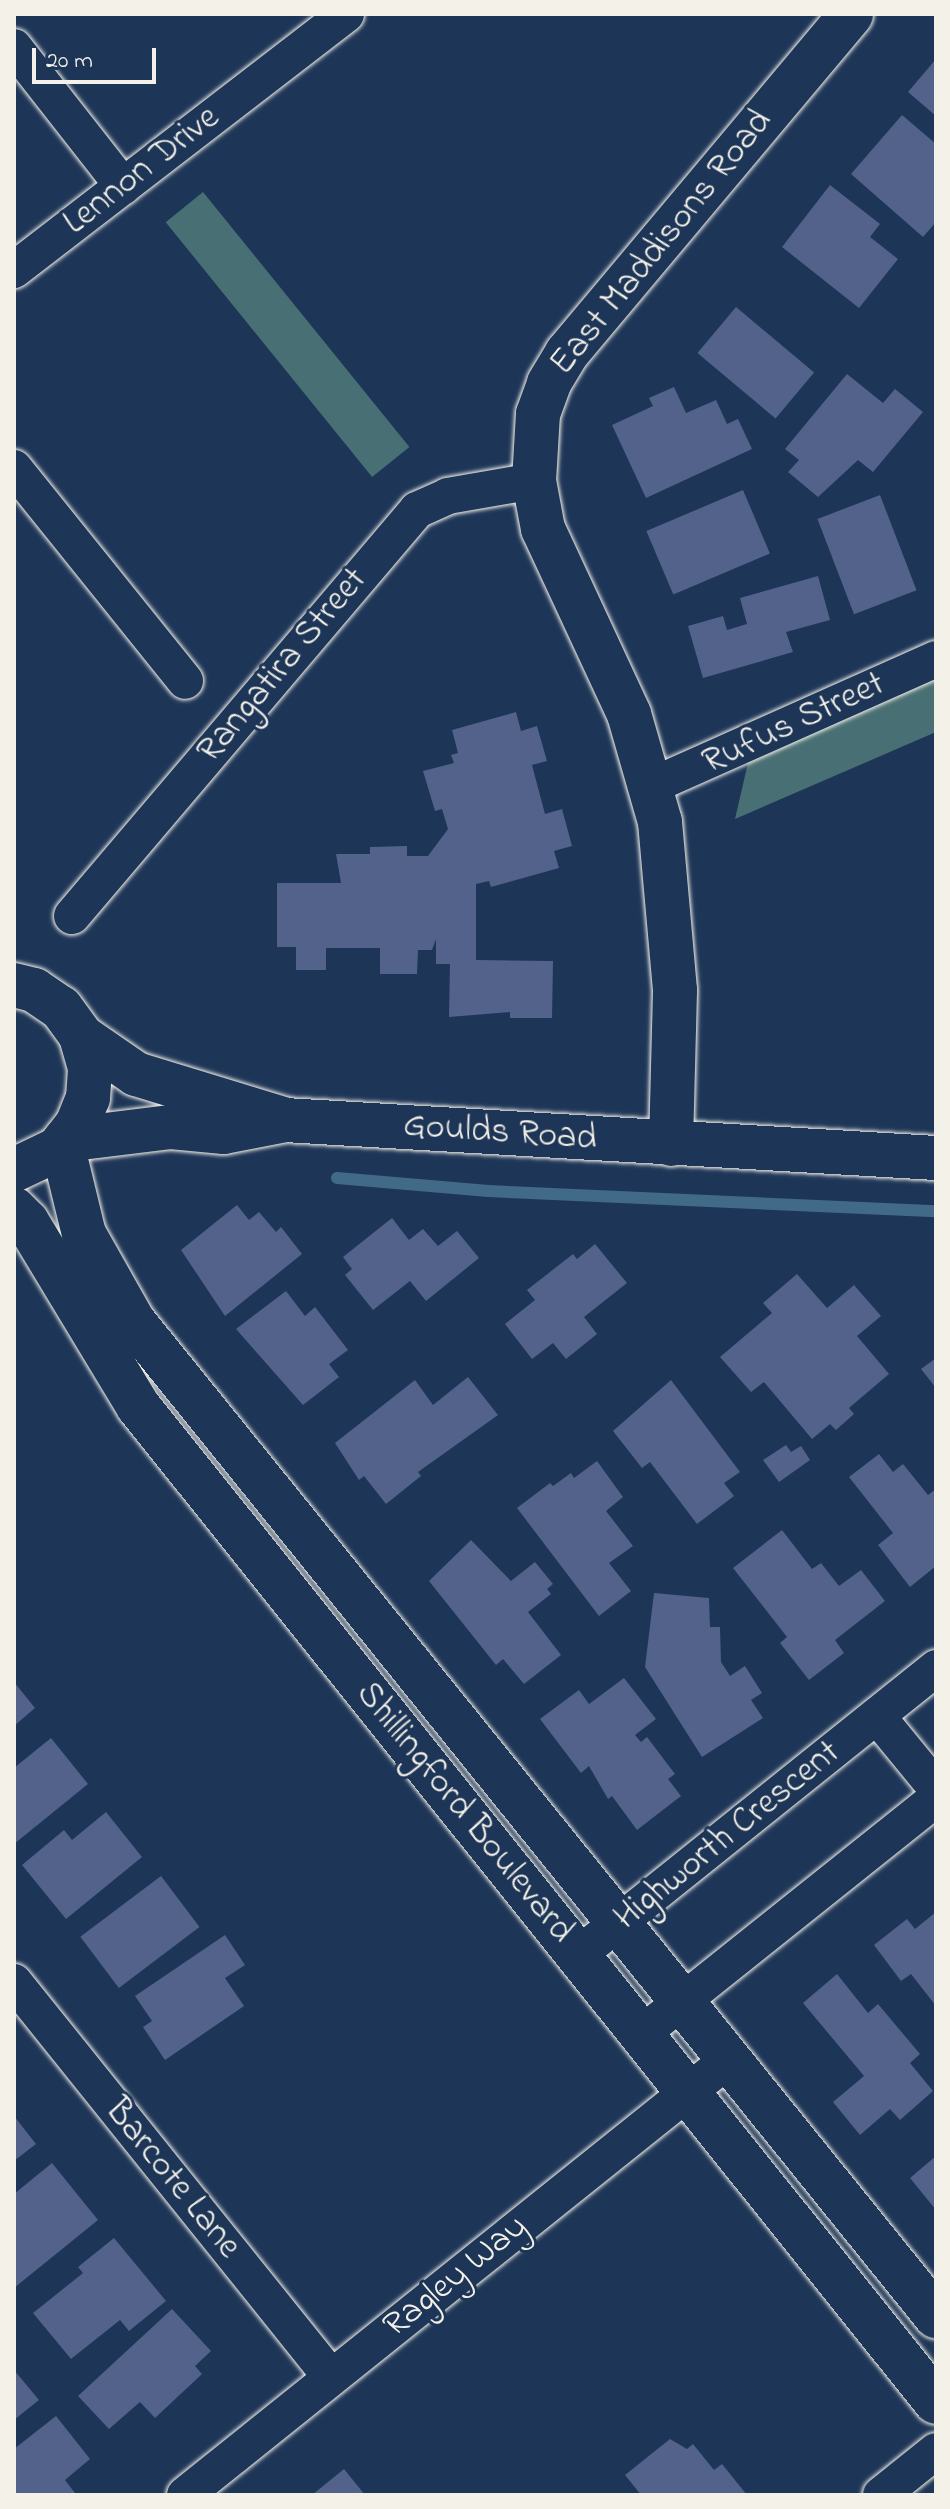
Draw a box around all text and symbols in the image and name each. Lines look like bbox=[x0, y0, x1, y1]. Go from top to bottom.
scale bar bbox=[36, 32, 160, 82]
text: 20 m bbox=[46, 44, 93, 79]
street label: Lennon Drive bbox=[56, 97, 228, 245]
street label: East Maddisons Road bbox=[542, 101, 782, 385]
street label: Rangatira Street bbox=[189, 560, 377, 772]
street label: Rufus Street bbox=[696, 663, 892, 785]
street label: Goulds Road bbox=[402, 1105, 598, 1161]
street label: Shillingford Boulevard bbox=[346, 1674, 582, 1952]
street label: Highworth Crescent bbox=[606, 1732, 850, 1940]
street label: Barcote Lane bbox=[94, 2090, 250, 2268]
street label: Ragley Way bbox=[375, 2206, 537, 2348]

